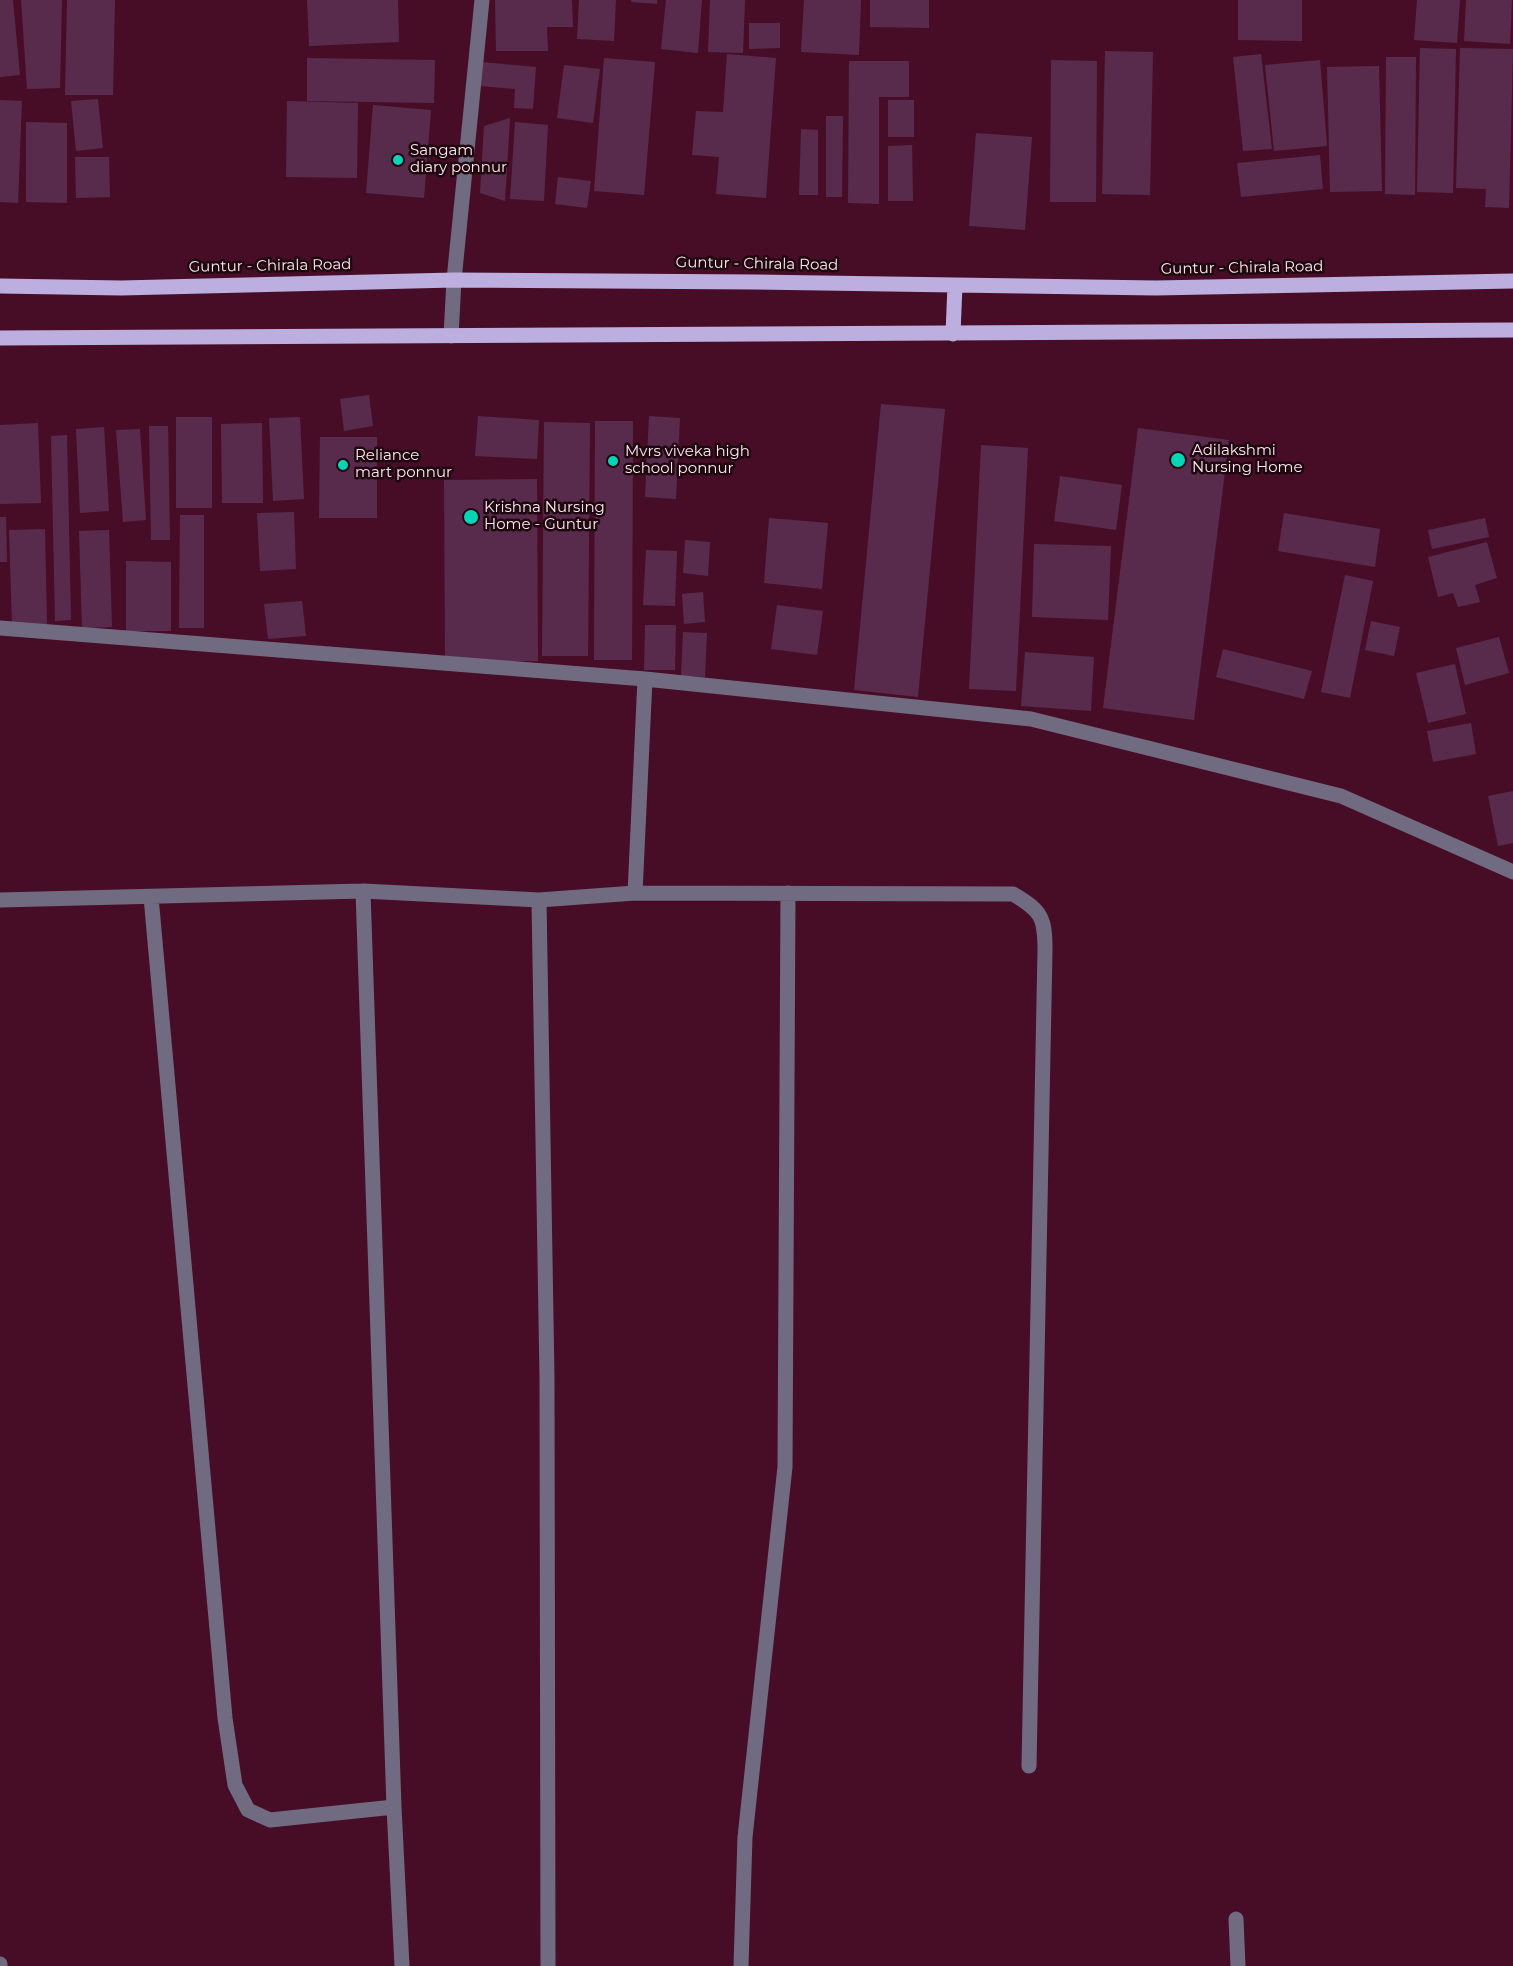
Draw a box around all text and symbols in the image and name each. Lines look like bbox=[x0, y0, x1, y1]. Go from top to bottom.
place label: Sangam diary ponnur bbox=[410, 142, 507, 177]
marker: Sangam diary ponnur bbox=[391, 153, 405, 167]
street label: Guntur - Chirala Road bbox=[676, 254, 838, 274]
street label: Guntur - Chirala Road bbox=[189, 256, 351, 276]
street label: Guntur - Chirala Road bbox=[1161, 258, 1323, 278]
place label: Adilakshmi Nursing Home bbox=[1192, 442, 1303, 477]
place label: Mvrs viveka high school ponnur bbox=[625, 443, 750, 478]
place label: Reliance mart ponnur bbox=[355, 447, 452, 482]
marker: Adilakshmi Nursing Home bbox=[1169, 451, 1187, 469]
marker: Mvrs viveka high school ponnur bbox=[606, 454, 620, 468]
marker: Reliance mart ponnur bbox=[336, 458, 350, 472]
place label: Krishna Nursing Home - Guntur bbox=[484, 499, 605, 534]
marker: Krishna Nursing Home - Guntur bbox=[462, 508, 480, 526]

